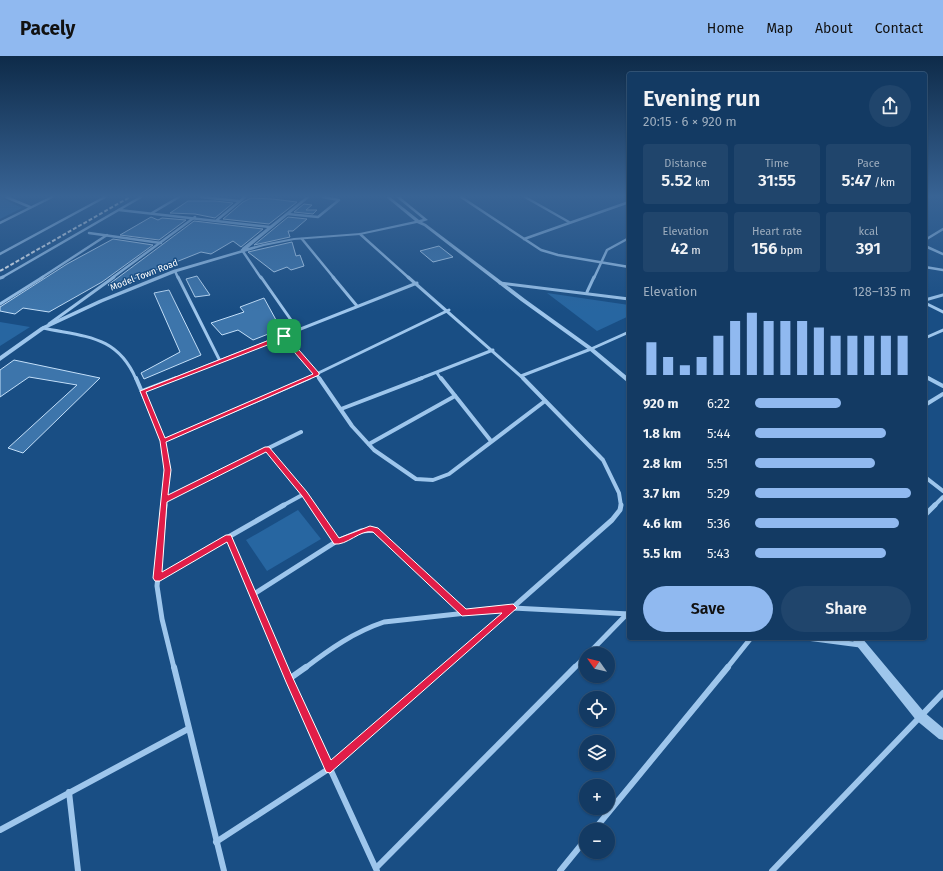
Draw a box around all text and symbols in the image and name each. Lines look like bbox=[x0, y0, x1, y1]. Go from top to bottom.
text: Pacely bbox=[20, 17, 75, 40]
text: Home bbox=[707, 20, 744, 37]
text: Map bbox=[766, 20, 793, 37]
text: About bbox=[815, 20, 853, 37]
text: Contact bbox=[875, 20, 923, 37]
text: Evening run bbox=[643, 85, 760, 112]
button: share bbox=[869, 85, 911, 127]
text: 20:15 · 6 × 920 m bbox=[643, 114, 737, 129]
text: Distance bbox=[664, 157, 707, 170]
text: Time bbox=[765, 157, 789, 170]
text: Pace bbox=[857, 157, 880, 170]
text: 5.52 bbox=[661, 170, 692, 191]
text: 31:55 bbox=[758, 170, 796, 191]
text: 5:47 bbox=[842, 170, 871, 191]
text: km bbox=[692, 176, 710, 189]
text: /km bbox=[871, 176, 895, 189]
text: Elevation bbox=[663, 225, 709, 238]
text: Heart rate bbox=[752, 225, 802, 238]
text: kcal bbox=[858, 225, 878, 238]
text: 42 bbox=[671, 238, 688, 259]
text: 156 bbox=[751, 238, 777, 259]
text: 391 bbox=[856, 238, 881, 259]
text: m bbox=[688, 244, 701, 257]
text: bpm bbox=[777, 244, 803, 257]
street label: Model Town Road bbox=[109, 257, 179, 293]
text: Elevation bbox=[643, 284, 697, 299]
text: 128–135 m bbox=[853, 284, 911, 299]
pin bbox=[267, 319, 301, 353]
icon: arrive bbox=[273, 325, 295, 347]
text: 920 m bbox=[643, 396, 678, 411]
text: 6:22 bbox=[707, 396, 730, 411]
text: 1.8 km bbox=[643, 426, 681, 441]
text: 5:44 bbox=[707, 426, 730, 441]
text: 2.8 km bbox=[643, 456, 682, 471]
text: 5:51 bbox=[707, 456, 728, 471]
text: 3.7 km bbox=[643, 486, 680, 501]
text: 5:29 bbox=[707, 486, 730, 501]
text: 4.6 km bbox=[643, 516, 682, 531]
text: 5:36 bbox=[707, 516, 730, 531]
text: 5.5 km bbox=[643, 546, 681, 561]
text: 5:43 bbox=[707, 546, 730, 561]
button: Save bbox=[643, 586, 773, 632]
button: Share bbox=[781, 586, 911, 632]
north arrow bbox=[579, 647, 615, 683]
map controls bbox=[579, 647, 615, 859]
button: locate bbox=[579, 691, 615, 727]
button: layers bbox=[579, 735, 615, 771]
button: + bbox=[579, 779, 615, 815]
button: − bbox=[579, 823, 615, 859]

